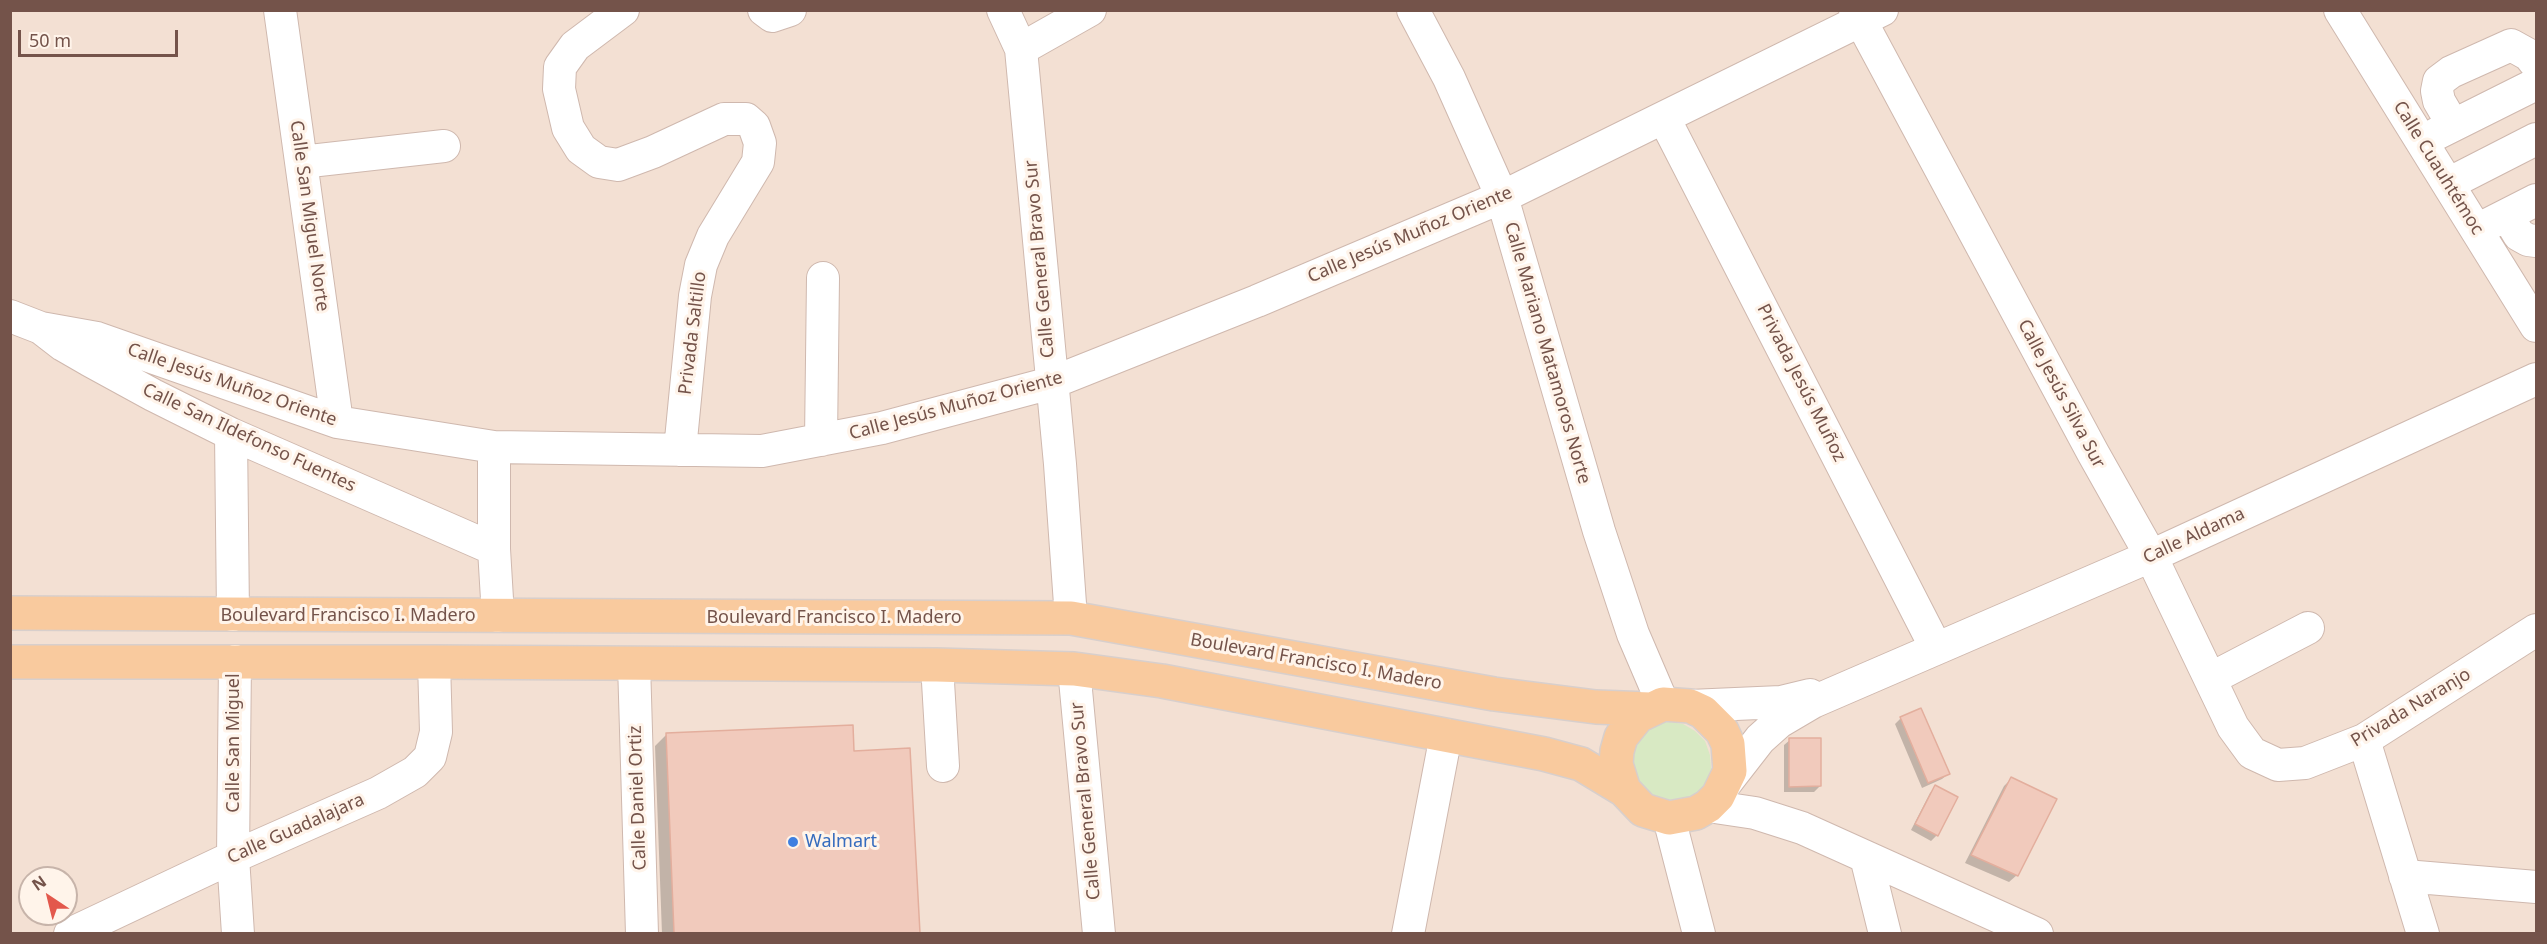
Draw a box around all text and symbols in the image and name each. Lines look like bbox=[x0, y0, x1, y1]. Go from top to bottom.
scale bar bbox=[21, 18, 182, 56]
text: 50 m bbox=[29, 28, 71, 52]
street label: Calle Cuauhtémoc bbox=[2388, 97, 2488, 239]
street label: Calle San Miguel Norte bbox=[285, 119, 333, 313]
street label: Calle General Bravo Sur bbox=[1021, 159, 1059, 359]
street label: Calle Jesús Muñoz Oriente bbox=[1304, 182, 1516, 288]
street label: Calle Mariano Matamoros Norte bbox=[1499, 220, 1595, 486]
street label: Privada Saltillo bbox=[675, 270, 711, 396]
street label: Privada Jesús Muñoz bbox=[1752, 301, 1850, 465]
street label: Calle Jesús Silva Sur bbox=[2013, 316, 2109, 472]
street label: Calle Jesús Muñoz Oriente bbox=[124, 339, 340, 431]
street label: Calle Jesús Muñoz Oriente bbox=[847, 367, 1065, 445]
street label: Calle San Ildefonso Fuentes bbox=[139, 379, 359, 497]
street label: Calle Aldama bbox=[2140, 503, 2248, 569]
street label: Boulevard Francisco I. Madero bbox=[220, 605, 476, 627]
street label: Boulevard Francisco I. Madero bbox=[706, 607, 962, 629]
street label: Boulevard Francisco I. Madero bbox=[1188, 629, 1444, 695]
street label: Privada Naranjo bbox=[2347, 664, 2475, 752]
street label: Calle San Miguel bbox=[223, 673, 245, 813]
street label: Calle General Bravo Sur bbox=[1067, 701, 1105, 901]
street label: Calle Daniel Ortiz bbox=[625, 725, 651, 871]
street label: Calle Guadalajara bbox=[224, 789, 368, 869]
place label: Walmart bbox=[805, 831, 877, 853]
marker: Walmart bbox=[786, 835, 800, 849]
north arrow bbox=[18, 866, 78, 926]
text: N bbox=[27, 870, 50, 896]

